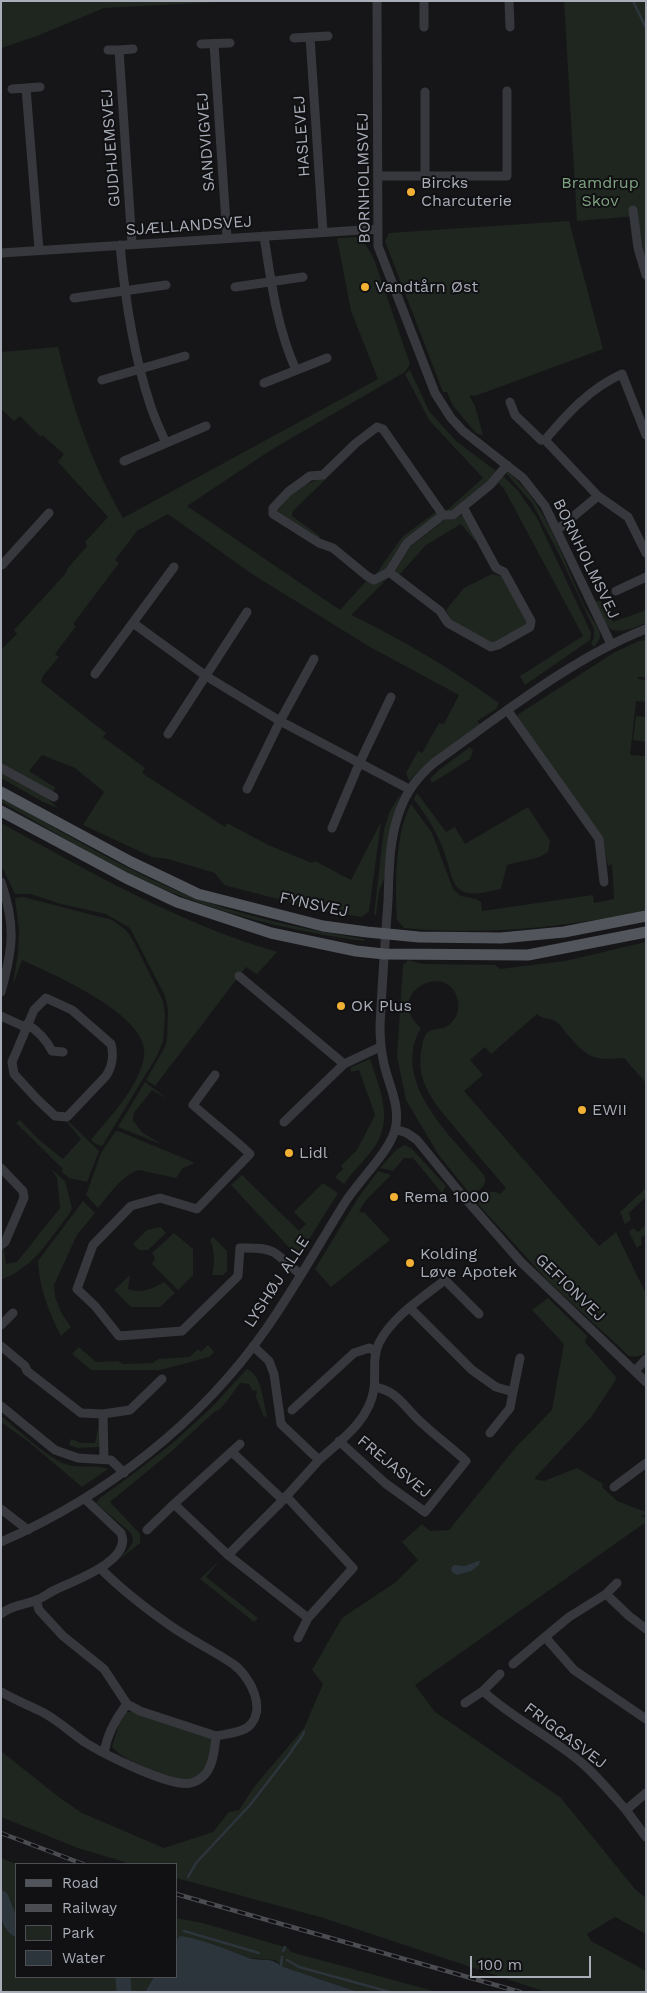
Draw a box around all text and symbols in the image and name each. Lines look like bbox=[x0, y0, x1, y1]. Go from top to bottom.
street label: GUDHJEMSVEJ bbox=[97, 88, 125, 208]
street label: SANDVIGVEJ bbox=[193, 92, 219, 192]
street label: HASLEVEJ bbox=[290, 95, 314, 177]
street label: BORNHOLMSVEJ bbox=[353, 112, 375, 244]
place label: Bircks Charcuterie bbox=[421, 173, 512, 211]
park label: Bramdrup Skov bbox=[561, 173, 639, 211]
marker: Bircks Charcuterie bbox=[405, 186, 417, 198]
street label: SJÆLLANDSVEJ bbox=[125, 212, 253, 240]
place label: Vandtårn Øst bbox=[375, 277, 478, 297]
marker: Vandtårn Øst bbox=[359, 281, 371, 293]
street label: BORNHOLMSVEJ bbox=[549, 496, 623, 622]
street label: FYNSVEJ bbox=[278, 888, 350, 922]
place label: OK Plus bbox=[351, 996, 412, 1016]
marker: OK Plus bbox=[335, 1000, 347, 1012]
place label: EWII bbox=[592, 1100, 627, 1120]
marker: EWII bbox=[576, 1104, 588, 1116]
place label: Lidl bbox=[299, 1143, 328, 1163]
marker: Lidl bbox=[283, 1147, 295, 1159]
place label: Rema 1000 bbox=[404, 1187, 489, 1207]
marker: Rema 1000 bbox=[388, 1191, 400, 1203]
street label: LYSHØJ ALLE bbox=[240, 1233, 314, 1331]
place label: Kolding Løve Apotek bbox=[420, 1244, 517, 1282]
street label: GEFIONVEJ bbox=[531, 1250, 609, 1326]
marker: Kolding Løve Apotek bbox=[404, 1257, 416, 1269]
street label: FREJASVEJ bbox=[353, 1432, 435, 1502]
street label: FRIGGASVEJ bbox=[520, 1699, 610, 1773]
legend bbox=[15, 1863, 178, 1978]
text: Road bbox=[62, 1874, 99, 1892]
text: Railway bbox=[62, 1899, 117, 1917]
text: Park bbox=[62, 1924, 94, 1942]
scale bar bbox=[472, 1946, 593, 1978]
text: Water bbox=[62, 1949, 105, 1967]
text: 100 m bbox=[478, 1956, 522, 1974]

